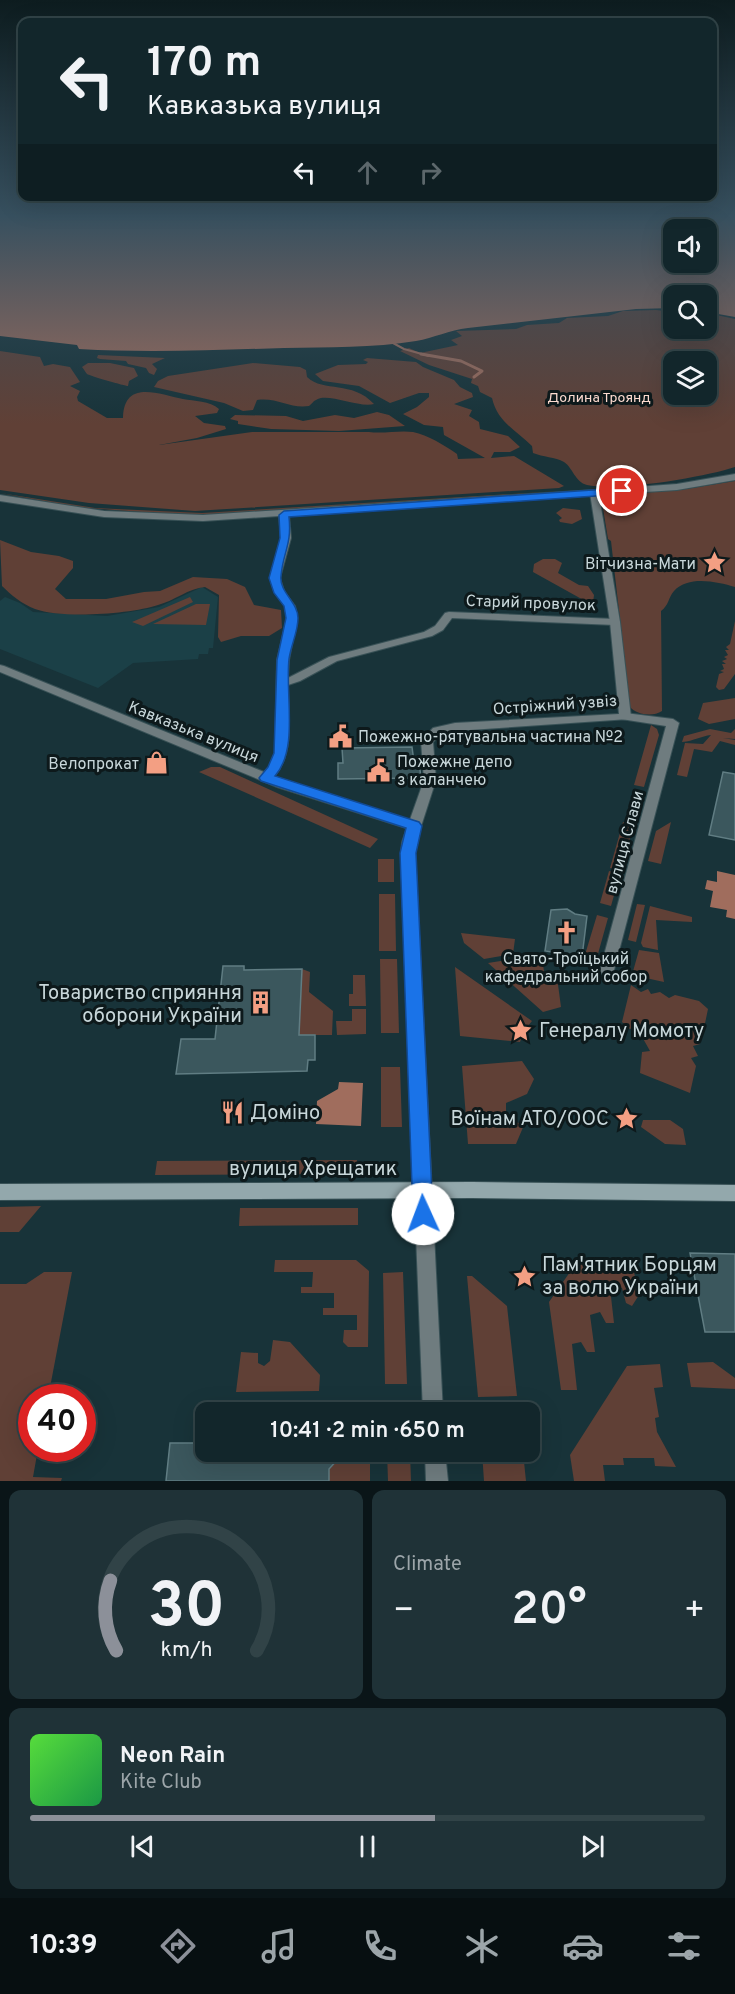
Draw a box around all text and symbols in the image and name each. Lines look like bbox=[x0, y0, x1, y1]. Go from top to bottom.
text: 170 m bbox=[147, 38, 261, 91]
icon: left bbox=[48, 42, 126, 120]
text: Кавказька вулиця bbox=[147, 90, 381, 124]
icon: left bbox=[288, 156, 321, 189]
icon: ahead bbox=[351, 156, 384, 189]
icon: right bbox=[414, 156, 447, 189]
map controls bbox=[663, 219, 717, 405]
button: sound bbox=[663, 219, 717, 273]
button: search bbox=[663, 285, 717, 339]
button: layers bbox=[663, 351, 717, 405]
park label: Долина Троянд bbox=[547, 390, 651, 407]
pin bbox=[596, 465, 647, 516]
icon: arrive bbox=[605, 474, 638, 507]
place icon: Вітчизна-Мати bbox=[701, 550, 727, 576]
place label: Вітчизна-Мати bbox=[585, 555, 696, 575]
street label: Старий провулок bbox=[465, 592, 596, 616]
street label: Остріжний узвіз bbox=[492, 692, 618, 720]
street label: Кавказька вулиця bbox=[125, 698, 261, 768]
public building icon: Пожежно-рятувальна частина №2 bbox=[327, 723, 353, 749]
place label: Пожежно-рятувальна частина №2 bbox=[358, 728, 623, 748]
shop icon: Велопрокат bbox=[144, 750, 170, 776]
place label: Пожежне депо з каланчею bbox=[397, 753, 512, 791]
place label: Велопрокат bbox=[48, 755, 139, 775]
public building icon: Пожежне депо з каланчею bbox=[366, 757, 392, 783]
street label: вулиця Слави bbox=[603, 789, 649, 896]
church icon: Свято-Троїцький кафедральний собор bbox=[553, 920, 579, 946]
place label: Свято-Троїцький кафедральний собор bbox=[485, 950, 647, 988]
place label: Товариство сприяння оборони України bbox=[38, 981, 242, 1030]
building icon: Товариство сприяння оборони України bbox=[247, 990, 273, 1016]
place icon: Генералу Момоту bbox=[508, 1017, 534, 1043]
place label: Генералу Момоту bbox=[539, 1019, 704, 1045]
restaurant icon: Доміно bbox=[219, 1099, 245, 1125]
place label: Доміно bbox=[250, 1101, 320, 1127]
place icon: Воїнам АТО/ООС bbox=[614, 1105, 640, 1131]
place label: Воїнам АТО/ООС bbox=[451, 1107, 609, 1133]
street label: вулиця Хрещатик bbox=[229, 1157, 397, 1183]
position arrow bbox=[391, 1182, 455, 1246]
place label: Пам'ятник Борцям за волю України bbox=[542, 1253, 717, 1302]
place icon: Пам'ятник Борцям за волю України bbox=[511, 1263, 537, 1289]
speed limit sign: 40 bbox=[18, 1384, 96, 1462]
text: 10:41 · 2 min · 650 m bbox=[270, 1418, 465, 1445]
text: Climate bbox=[393, 1552, 462, 1578]
text: 30 bbox=[147, 1570, 225, 1649]
text: 20° bbox=[511, 1583, 587, 1640]
text: − bbox=[393, 1591, 414, 1633]
text: + bbox=[684, 1591, 705, 1633]
text: km/h bbox=[160, 1638, 212, 1665]
text: Neon Rain bbox=[120, 1743, 225, 1770]
text: Kite Club bbox=[120, 1770, 202, 1796]
icon: previous bbox=[126, 1830, 159, 1863]
icon: pause bbox=[351, 1830, 384, 1863]
icon: next bbox=[576, 1830, 609, 1863]
icon: directions bbox=[157, 1925, 199, 1967]
icon: music bbox=[258, 1925, 300, 1967]
icon: phone bbox=[359, 1925, 401, 1967]
icon: climate bbox=[461, 1925, 503, 1967]
icon: car bbox=[562, 1925, 604, 1967]
icon: filters bbox=[663, 1925, 705, 1967]
text: 10:39 bbox=[30, 1929, 98, 1963]

